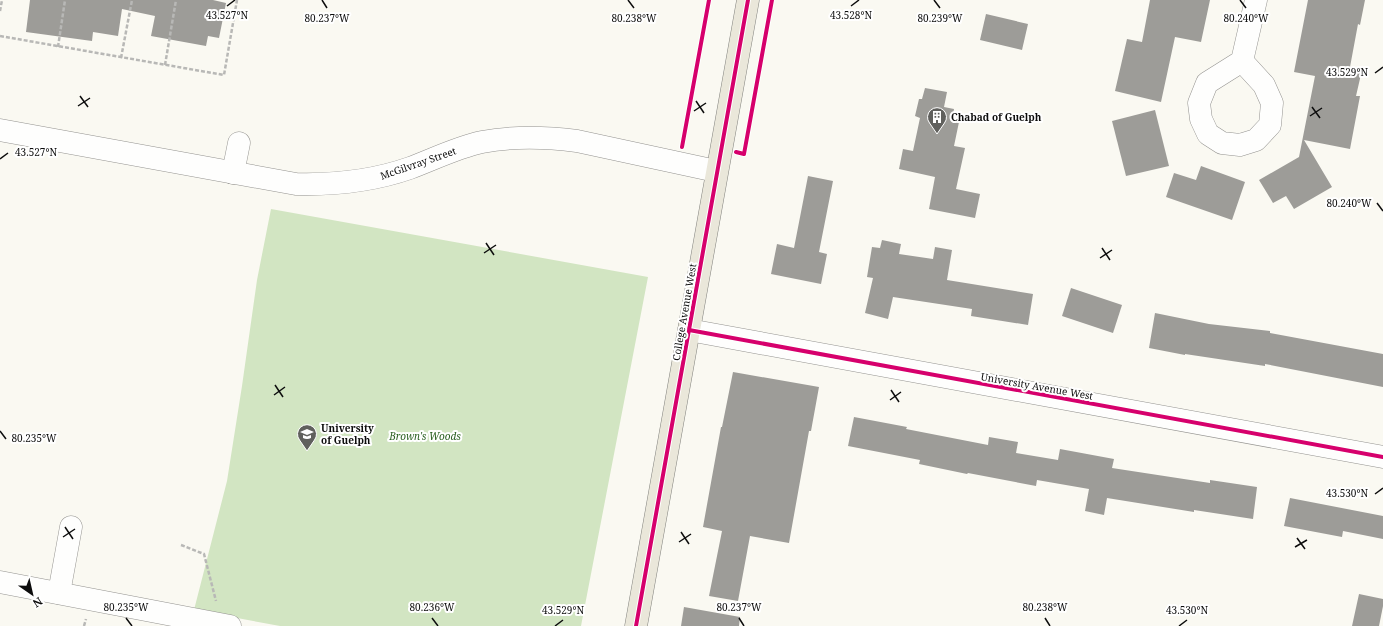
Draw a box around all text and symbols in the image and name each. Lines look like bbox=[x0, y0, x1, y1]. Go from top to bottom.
text: 43.527°N bbox=[206, 8, 248, 22]
text: 43.528°N bbox=[830, 8, 872, 22]
text: 80.237°W bbox=[305, 11, 350, 25]
text: 80.238°W bbox=[612, 11, 657, 25]
text: 80.239°W bbox=[918, 11, 963, 25]
text: 80.240°W bbox=[1224, 11, 1269, 25]
text: 43.529°N bbox=[1326, 65, 1368, 79]
building icon: Chabad of Guelph bbox=[926, 106, 948, 134]
place label: Chabad of Guelph bbox=[951, 110, 1042, 124]
street label: McGilvray Street bbox=[378, 143, 458, 183]
text: 43.527°N bbox=[15, 145, 57, 159]
text: 80.240°W bbox=[1327, 196, 1372, 210]
street label: College Avenue West bbox=[669, 262, 700, 362]
street label: University Avenue West bbox=[980, 369, 1095, 403]
place label: University of Guelph bbox=[321, 421, 374, 447]
school or university icon: University of Guelph bbox=[296, 423, 318, 451]
park label: Brown's Woods bbox=[388, 429, 461, 443]
text: 80.235°W bbox=[12, 431, 57, 445]
text: 43.530°N bbox=[1326, 486, 1368, 500]
north arrow bbox=[12, 574, 52, 614]
text: N bbox=[30, 594, 46, 612]
text: 80.235°W bbox=[104, 600, 149, 614]
text: 80.236°W bbox=[410, 600, 455, 614]
text: 80.237°W bbox=[717, 600, 762, 614]
text: 80.238°W bbox=[1023, 600, 1068, 614]
text: 43.529°N bbox=[542, 603, 584, 617]
text: 43.530°N bbox=[1166, 603, 1208, 617]

